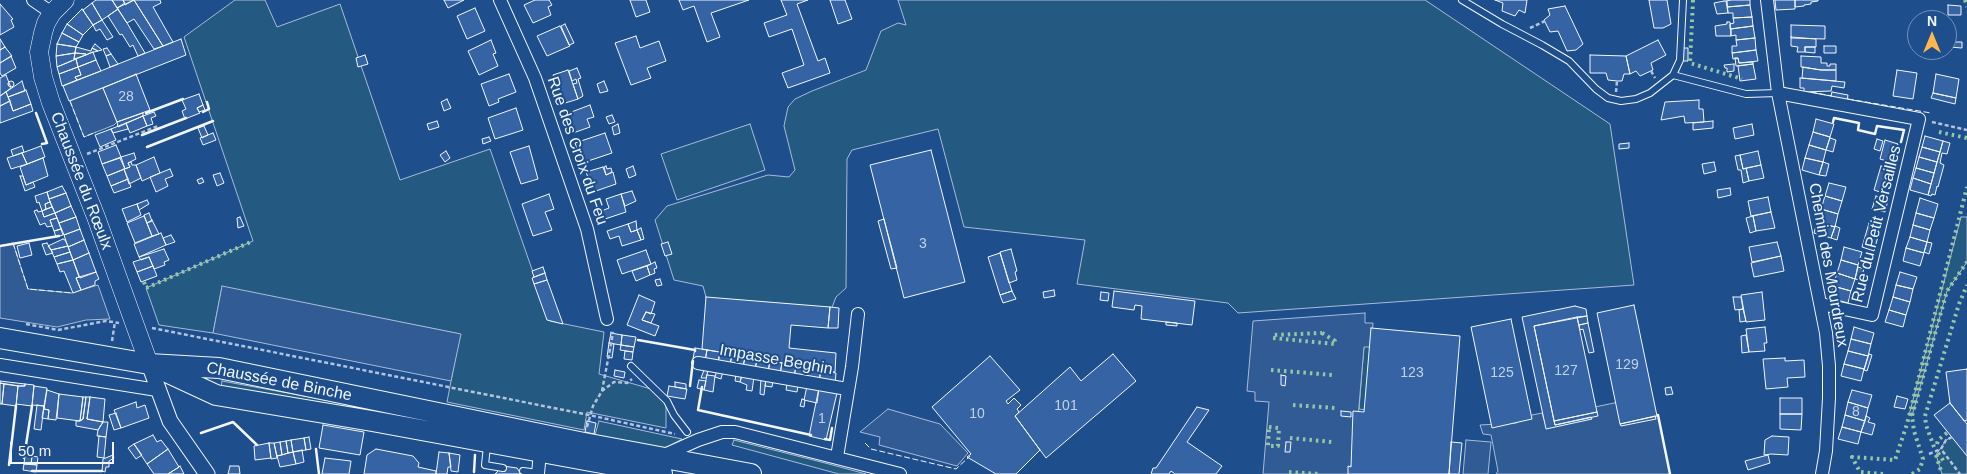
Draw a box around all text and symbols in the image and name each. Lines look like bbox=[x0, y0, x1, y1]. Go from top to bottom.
north arrow bbox=[1907, 10, 1957, 60]
text: N bbox=[1927, 13, 1937, 29]
street label: Rue des Croix du Feu bbox=[543, 74, 611, 228]
house number: 28 bbox=[118, 89, 134, 105]
street label: Chaussée du Rœulx bbox=[46, 109, 116, 253]
street label: Rue du Petit Versailles bbox=[1848, 144, 1906, 304]
street label: Chemin des Mourdreux bbox=[1804, 181, 1852, 349]
house number: 3 bbox=[919, 236, 927, 252]
street label: Impasse Beghin bbox=[718, 341, 834, 379]
house number: 129 bbox=[1615, 357, 1639, 373]
street label: Chaussée de Binche bbox=[205, 358, 353, 406]
house number: 127 bbox=[1554, 363, 1578, 379]
house number: 123 bbox=[1400, 365, 1424, 381]
house number: 125 bbox=[1490, 365, 1514, 381]
house number: 101 bbox=[1054, 398, 1078, 414]
house number: 8 bbox=[1852, 404, 1860, 420]
house number: 10 bbox=[969, 406, 985, 422]
house number: 1 bbox=[818, 411, 826, 427]
scale bar bbox=[12, 432, 116, 464]
text: 50 m bbox=[18, 442, 51, 459]

